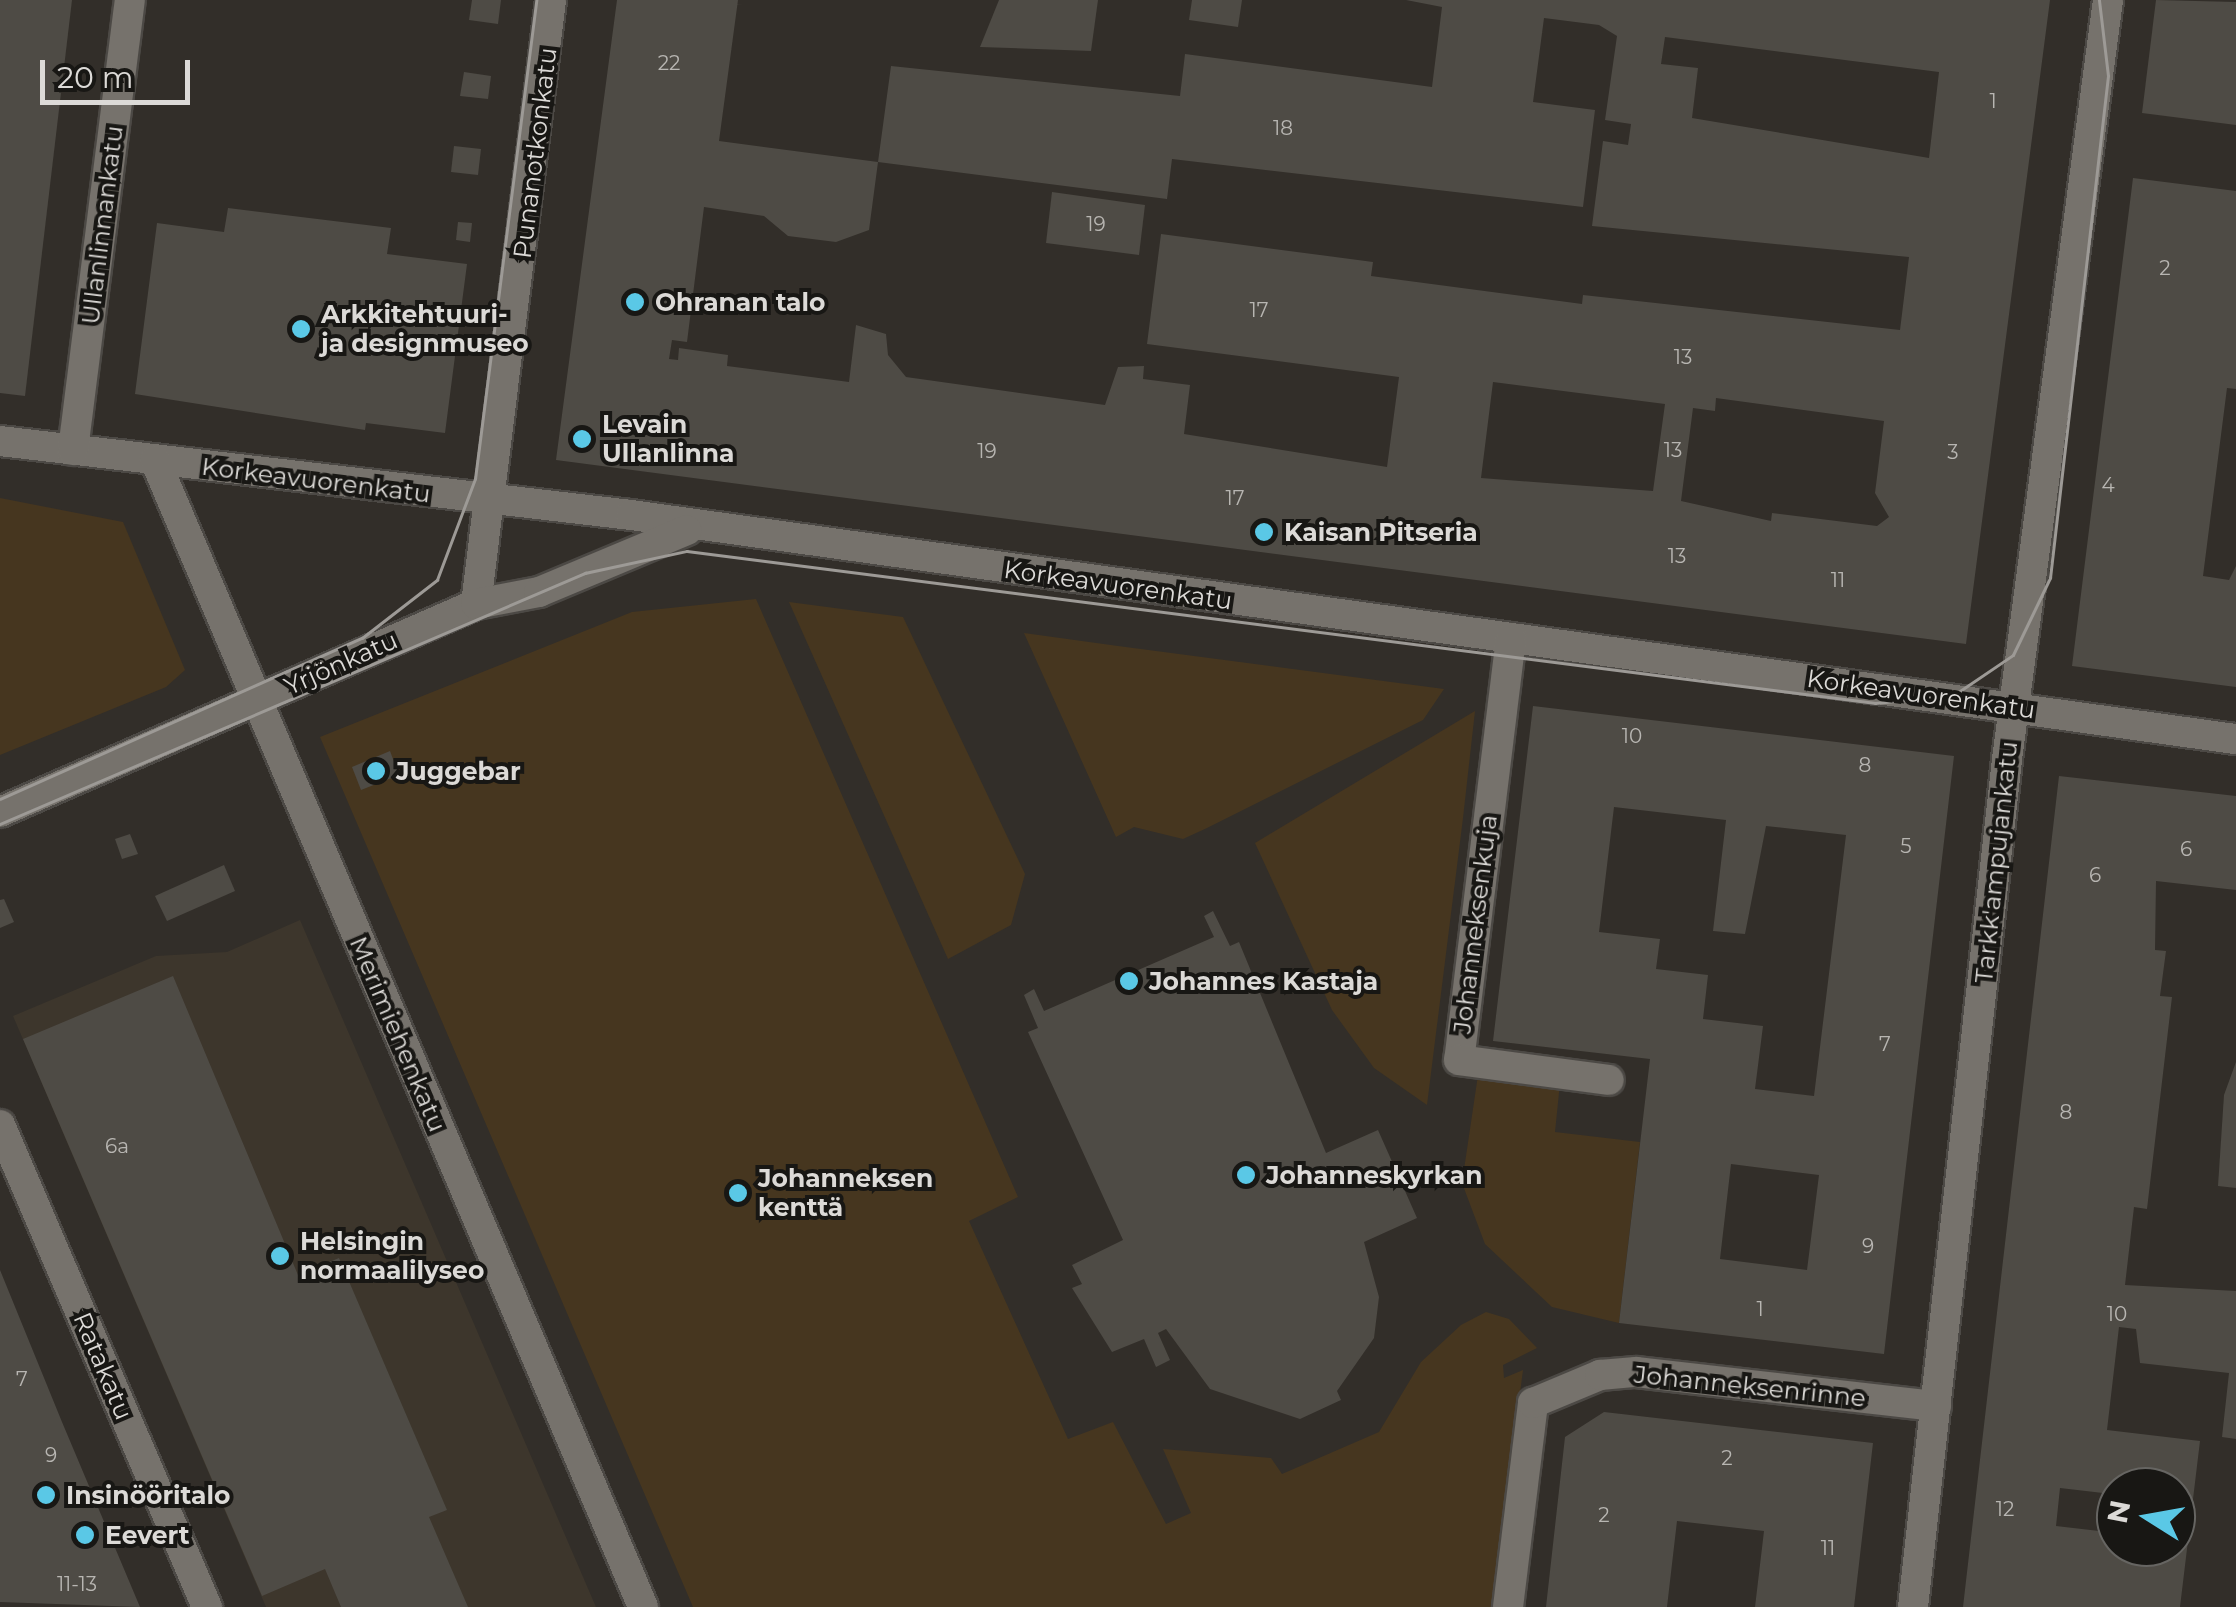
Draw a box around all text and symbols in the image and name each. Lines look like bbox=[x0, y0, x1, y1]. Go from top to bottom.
scale bar bbox=[45, 40, 195, 102]
street label: Punanotkonkatu bbox=[507, 46, 563, 260]
house number: 22 bbox=[658, 51, 680, 75]
text: 20 m bbox=[57, 59, 134, 96]
house number: 1 bbox=[1989, 89, 1997, 113]
house number: 18 bbox=[1273, 116, 1293, 140]
street label: Ullanlinnankatu bbox=[75, 124, 129, 326]
house number: 19 bbox=[1086, 212, 1106, 236]
house number: 2 bbox=[2159, 256, 2171, 280]
place label: Ohranan talo bbox=[655, 287, 825, 317]
marker: Ohranan talo bbox=[624, 291, 646, 313]
house number: 17 bbox=[1250, 298, 1268, 322]
place label: Arkkitehtuuri- ja designmuseo bbox=[321, 300, 529, 359]
marker: Arkkitehtuuri- ja designmuseo bbox=[290, 318, 312, 340]
house number: 13 bbox=[1674, 345, 1692, 369]
place label: Levain Ullanlinna bbox=[602, 410, 734, 469]
marker: Levain Ullanlinna bbox=[571, 428, 593, 450]
house number: 13 bbox=[1664, 438, 1682, 462]
house number: 19 bbox=[977, 439, 997, 463]
house number: 3 bbox=[1947, 440, 1959, 464]
street label: Korkeavuorenkatu bbox=[200, 451, 432, 509]
house number: 4 bbox=[2101, 473, 2115, 497]
house number: 17 bbox=[1226, 486, 1244, 510]
place label: Kaisan Pitseria bbox=[1284, 517, 1478, 547]
marker: Kaisan Pitseria bbox=[1253, 521, 1275, 543]
house number: 13 bbox=[1668, 544, 1686, 568]
street label: Korkeavuorenkatu bbox=[1002, 554, 1234, 616]
house number: 11 bbox=[1831, 568, 1845, 592]
street label: Yrjönkatu bbox=[280, 625, 402, 701]
street label: Korkeavuorenkatu bbox=[1805, 663, 2037, 725]
house number: 10 bbox=[1622, 724, 1642, 748]
street label: Tarkk'ampujankatu bbox=[1968, 740, 2024, 984]
house number: 8 bbox=[1859, 753, 1871, 777]
place label: Juggebar bbox=[396, 756, 521, 786]
marker: Juggebar bbox=[365, 760, 387, 782]
street label: Johanneksenkuja bbox=[1447, 813, 1503, 1035]
house number: 5 bbox=[1900, 834, 1912, 858]
house number: 6 bbox=[2180, 837, 2192, 861]
house number: 6 bbox=[2089, 863, 2101, 887]
street label: Merimiehenkatu bbox=[343, 932, 453, 1136]
place label: Johannes Kastaja bbox=[1149, 966, 1378, 996]
marker: Johannes Kastaja bbox=[1118, 970, 1140, 992]
house number: 7 bbox=[1879, 1032, 1891, 1056]
house number: 8 bbox=[2060, 1100, 2072, 1124]
house number: 6a bbox=[105, 1134, 129, 1158]
place label: Johanneskyrkan bbox=[1266, 1160, 1483, 1190]
place label: Johanneksen kenttä bbox=[758, 1164, 933, 1223]
marker: Johanneskyrkan bbox=[1235, 1164, 1257, 1186]
marker: Johanneksen kenttä bbox=[727, 1182, 749, 1204]
place label: Helsingin normaalilyseo bbox=[300, 1227, 484, 1286]
house number: 9 bbox=[1862, 1234, 1874, 1258]
marker: Helsingin normaalilyseo bbox=[269, 1245, 291, 1267]
house number: 1 bbox=[1756, 1297, 1764, 1321]
house number: 10 bbox=[2107, 1302, 2127, 1326]
street label: Ratakatu bbox=[67, 1308, 139, 1424]
street label: Johanneksenrinne bbox=[1633, 1359, 1867, 1413]
house number: 7 bbox=[16, 1367, 28, 1391]
house number: 9 bbox=[45, 1443, 57, 1467]
house number: 2 bbox=[1721, 1446, 1733, 1470]
north arrow bbox=[2096, 1467, 2196, 1567]
place label: Insinööritalo bbox=[66, 1480, 230, 1510]
marker: Insinööritalo bbox=[35, 1484, 57, 1506]
house number: 12 bbox=[1996, 1497, 2014, 1521]
text: N bbox=[2100, 1497, 2137, 1526]
house number: 2 bbox=[1598, 1503, 1610, 1527]
place label: Eevert bbox=[105, 1520, 190, 1550]
marker: Eevert bbox=[74, 1524, 96, 1546]
house number: 11 bbox=[1821, 1536, 1835, 1560]
house number: 11-13 bbox=[57, 1572, 97, 1596]

